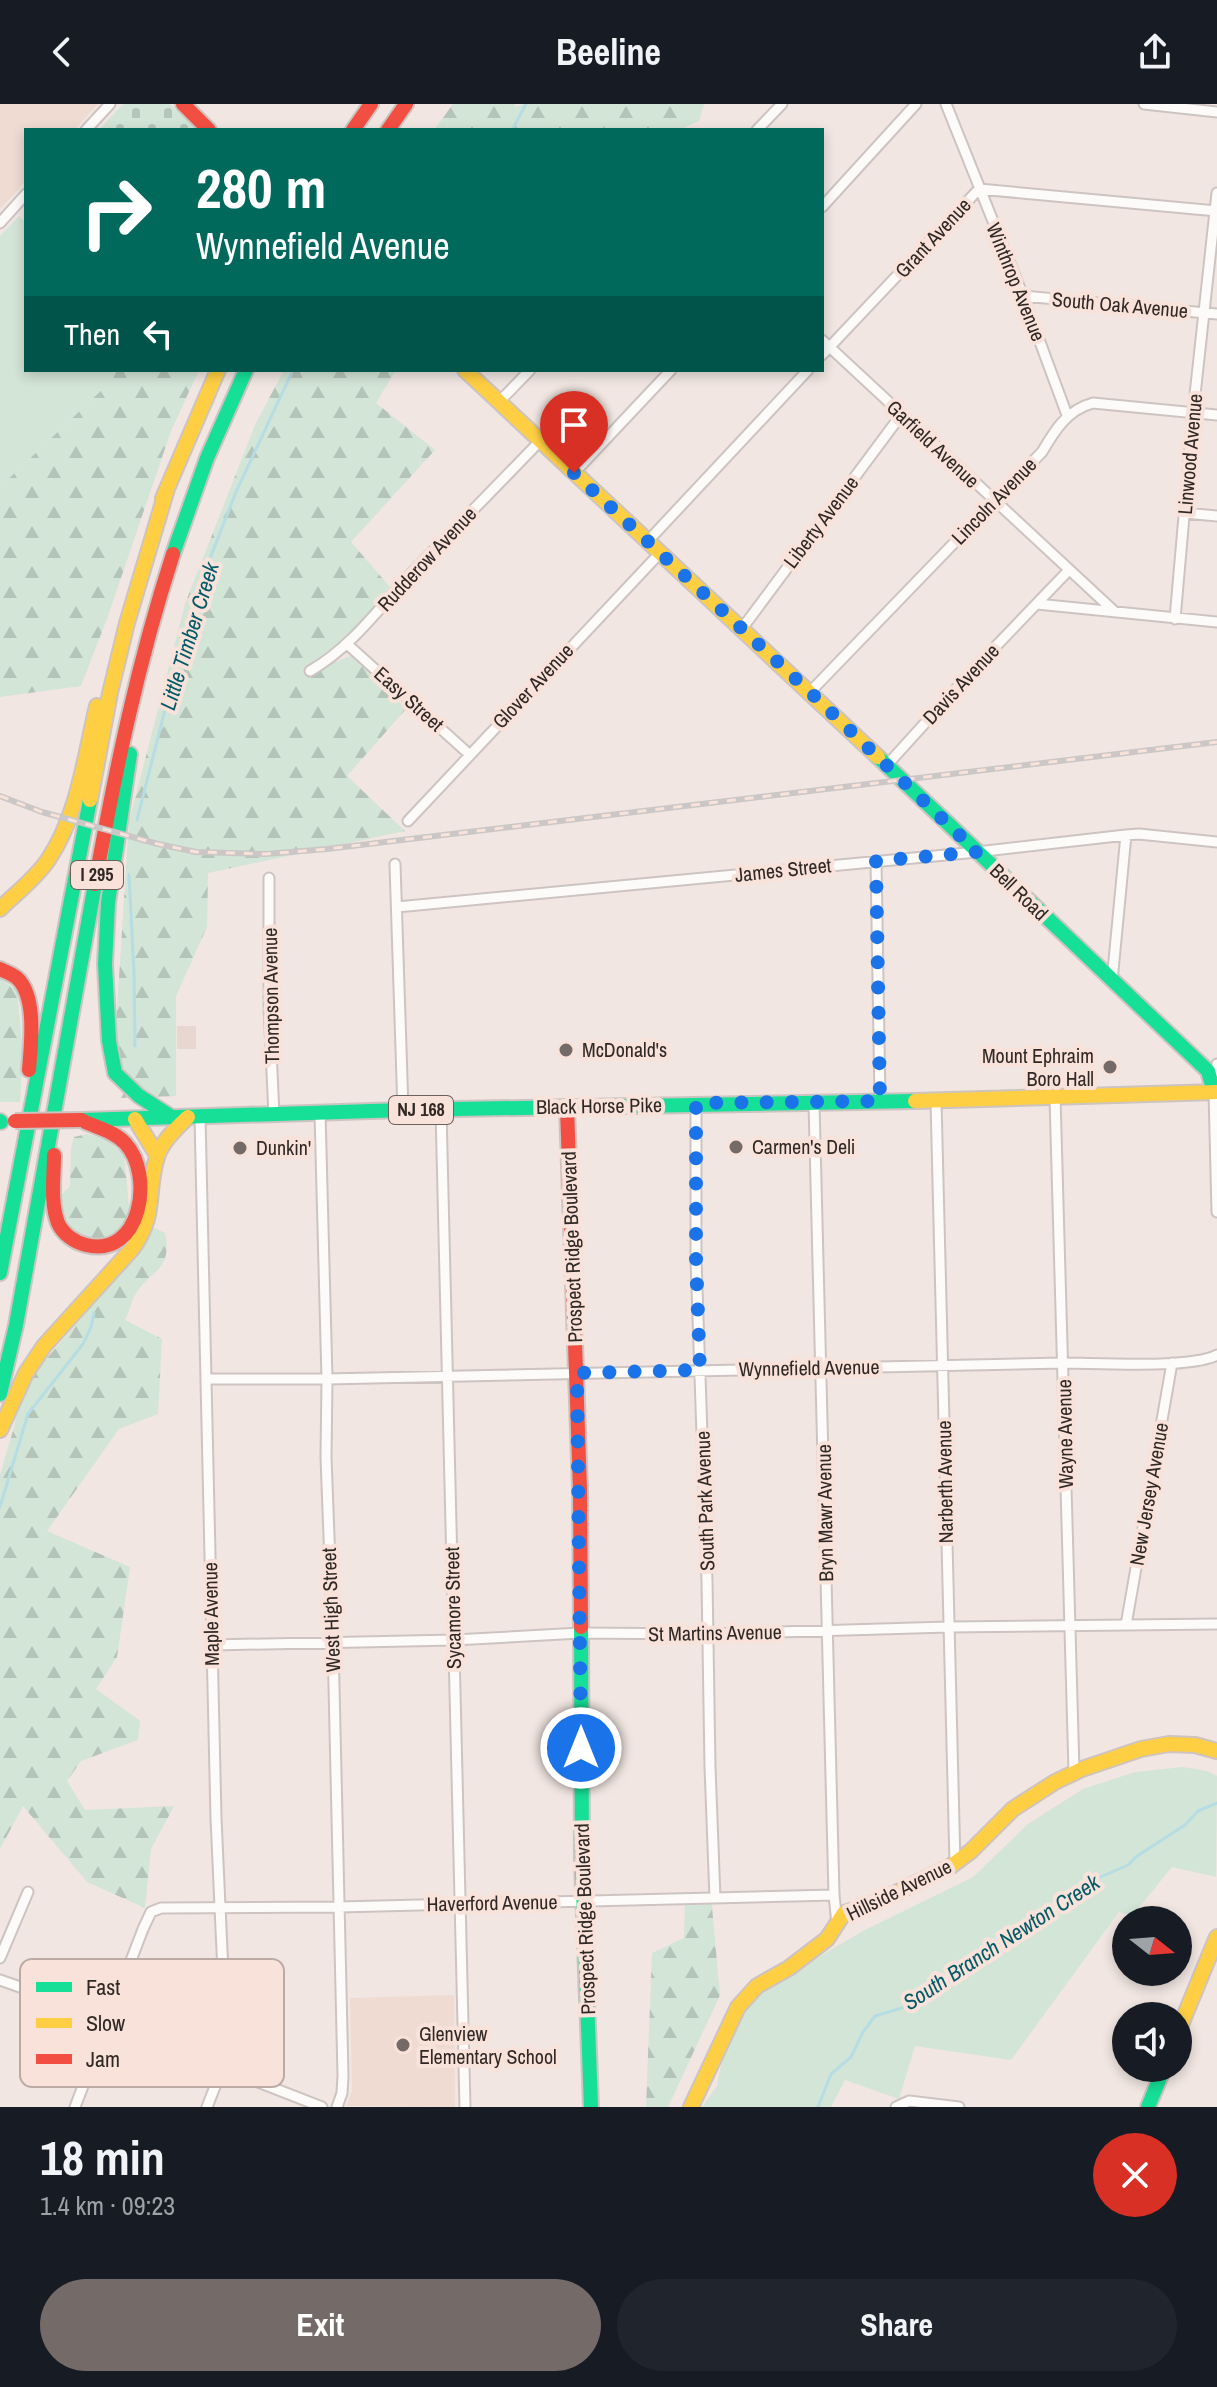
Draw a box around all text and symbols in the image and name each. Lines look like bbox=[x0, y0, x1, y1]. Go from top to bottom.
text: Beeline bbox=[556, 28, 661, 76]
icon: back bbox=[40, 30, 84, 74]
icon: share bbox=[1133, 30, 1177, 74]
text: 280 m bbox=[196, 150, 326, 225]
icon: right bbox=[64, 160, 168, 264]
street label: Grant Avenue bbox=[889, 192, 977, 283]
street label: Winthrop Avenue bbox=[980, 219, 1052, 345]
text: Wynnefield Avenue bbox=[196, 222, 450, 270]
street label: South Oak Avenue bbox=[1051, 285, 1189, 324]
icon: left bbox=[136, 312, 180, 356]
text: Then bbox=[64, 314, 120, 354]
pin bbox=[540, 391, 608, 473]
street label: Linwood Avenue bbox=[1171, 393, 1208, 515]
street label: Garfield Avenue bbox=[881, 394, 985, 494]
icon: arrive bbox=[552, 403, 596, 447]
street label: Lincoln Avenue bbox=[945, 451, 1042, 550]
street label: Liberty Avenue bbox=[777, 470, 864, 573]
street label: Rudderow Avenue bbox=[371, 501, 482, 617]
water label: Little Timber Creek bbox=[152, 557, 226, 714]
street label: Glover Avenue bbox=[486, 637, 579, 734]
street label: Davis Avenue bbox=[916, 638, 1005, 730]
street label: Easy Street bbox=[369, 660, 450, 737]
street label: James Street bbox=[733, 851, 833, 888]
street label: Bell Road bbox=[984, 857, 1054, 926]
road number: I 295 bbox=[71, 861, 123, 889]
street label: Thompson Avenue bbox=[256, 928, 285, 1064]
place label: McDonald's bbox=[582, 1036, 667, 1063]
marker: McDonald's bbox=[557, 1041, 575, 1059]
place label: Mount Ephraim Boro Hall bbox=[982, 1042, 1094, 1092]
marker: Mount Ephraim Boro Hall bbox=[1101, 1058, 1119, 1076]
street label: Black Horse Pike bbox=[536, 1091, 662, 1120]
road number: NJ 168 bbox=[389, 1096, 453, 1124]
place label: Carmen's Deli bbox=[752, 1133, 855, 1160]
place label: Dunkin' bbox=[256, 1134, 311, 1161]
marker: Carmen's Deli bbox=[727, 1138, 745, 1156]
marker: Dunkin' bbox=[231, 1139, 249, 1157]
street label: Prospect Ridge Boulevard bbox=[555, 1151, 588, 1343]
street label: Wynnefield Avenue bbox=[738, 1353, 880, 1382]
street label: Wayne Avenue bbox=[1050, 1379, 1079, 1489]
street label: Narberth Avenue bbox=[930, 1420, 959, 1544]
street label: New Jersey Avenue bbox=[1123, 1420, 1174, 1567]
street label: South Park Avenue bbox=[689, 1431, 720, 1572]
street label: Bryn Mawr Avenue bbox=[810, 1444, 839, 1582]
street label: Sycamore Street bbox=[438, 1546, 467, 1669]
street label: West High Street bbox=[315, 1547, 346, 1673]
street label: Maple Avenue bbox=[196, 1562, 225, 1666]
street label: St Martins Avenue bbox=[648, 1618, 782, 1647]
position arrow bbox=[539, 1706, 623, 1790]
street label: Prospect Ridge Boulevard bbox=[568, 1823, 601, 2015]
street label: Hillside Avenue bbox=[842, 1852, 956, 1927]
water label: South Branch Newton Creek bbox=[897, 1867, 1106, 2017]
street label: Haverford Avenue bbox=[426, 1888, 558, 1917]
north arrow bbox=[1112, 1906, 1192, 1986]
map controls bbox=[1112, 1906, 1192, 2082]
legend bbox=[20, 1959, 284, 2087]
text: Fast bbox=[86, 1972, 120, 2002]
button: sound bbox=[1112, 2002, 1192, 2082]
text: Slow bbox=[86, 2008, 125, 2038]
place label: Glenview Elementary School bbox=[419, 2020, 557, 2070]
marker: Glenview Elementary School bbox=[394, 2036, 412, 2054]
text: Jam bbox=[86, 2044, 120, 2074]
text: 18 min bbox=[40, 2125, 165, 2190]
button: close bbox=[1093, 2133, 1177, 2217]
text: 1.4 km · 09:23 bbox=[40, 2188, 175, 2223]
button: Exit bbox=[40, 2279, 601, 2371]
button: Share bbox=[617, 2279, 1177, 2371]

